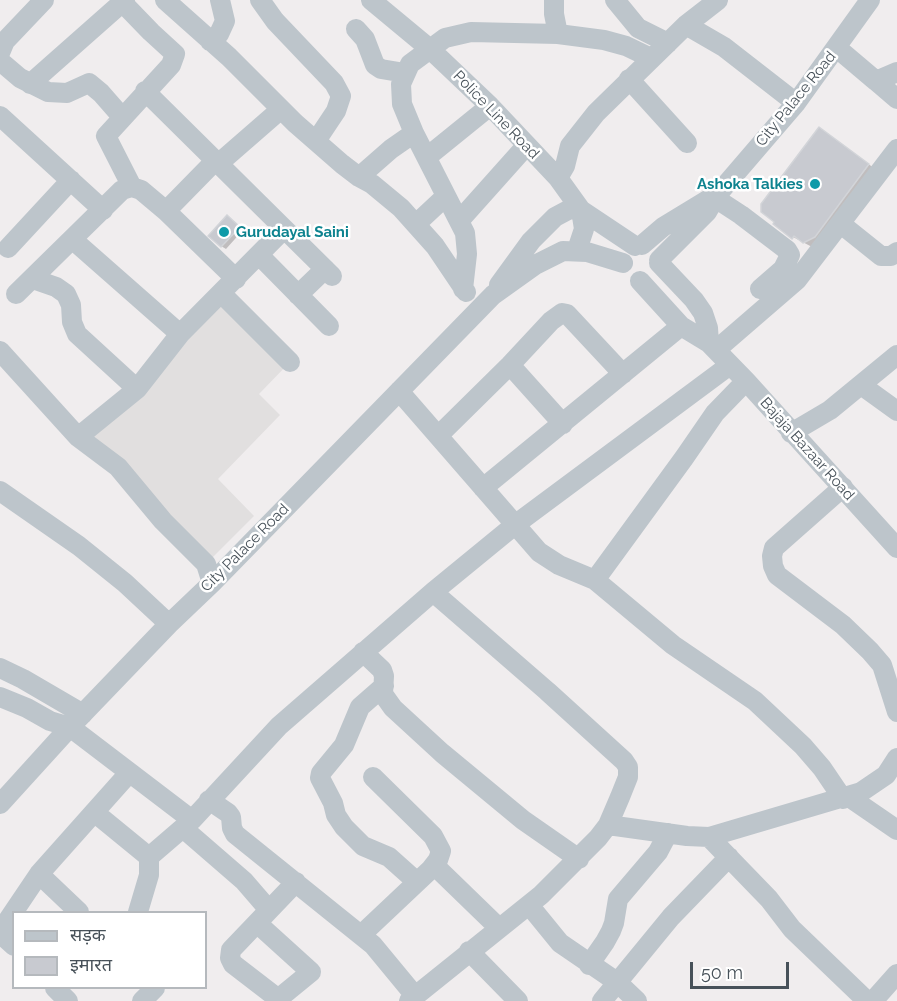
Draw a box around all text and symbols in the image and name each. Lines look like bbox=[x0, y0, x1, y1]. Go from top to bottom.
street label: City Palace Road bbox=[752, 48, 840, 150]
street label: Police Line Road bbox=[449, 67, 543, 163]
place label: Ashoka Talkies bbox=[697, 175, 803, 193]
marker: Ashoka Talkies bbox=[808, 177, 822, 191]
place label: Gurudayal Saini bbox=[236, 223, 349, 241]
marker: Gurudayal Saini bbox=[217, 225, 231, 239]
street label: Bajaja Bazaar Road bbox=[756, 394, 858, 504]
street label: City Palace Road bbox=[197, 500, 293, 596]
legend bbox=[12, 911, 207, 989]
text: सड़क bbox=[70, 924, 106, 945]
scale bar bbox=[693, 950, 792, 988]
text: इमारत bbox=[70, 954, 112, 975]
text: 50 m bbox=[701, 962, 743, 983]

